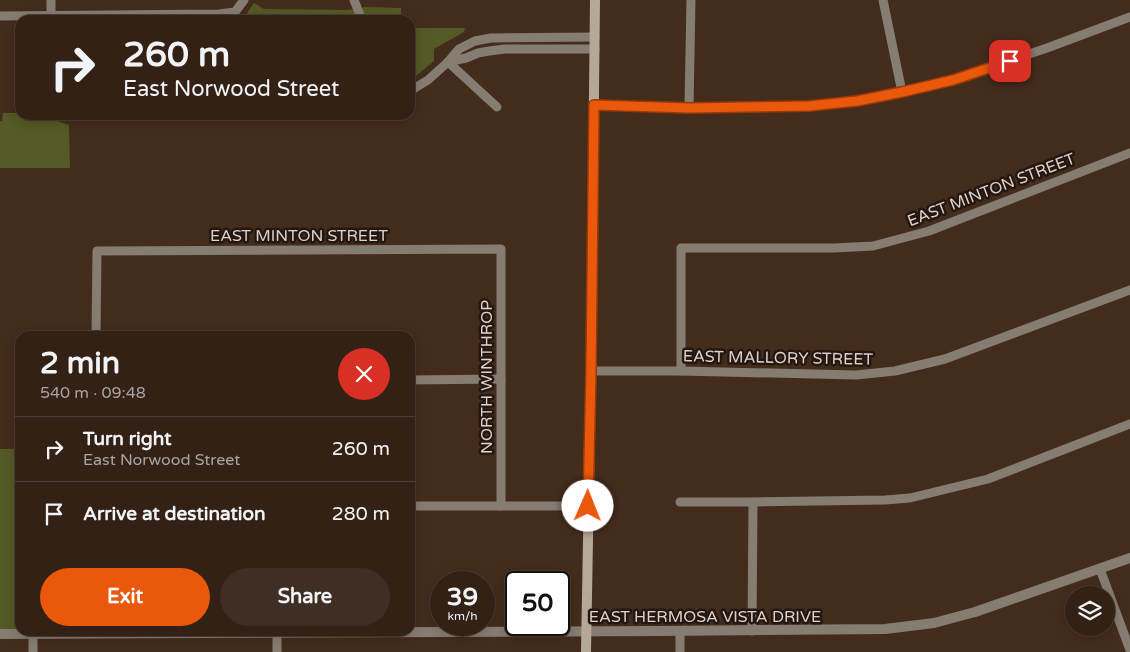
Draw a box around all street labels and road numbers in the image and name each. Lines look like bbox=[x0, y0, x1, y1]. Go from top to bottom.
street label: EAST MINTON STREET bbox=[905, 149, 1078, 231]
street label: EAST MINTON STREET bbox=[210, 226, 388, 246]
street label: NORTH WINTHROP bbox=[477, 300, 497, 454]
street label: EAST MALLORY STREET bbox=[683, 346, 874, 370]
street label: EAST HERMOSA VISTA DRIVE bbox=[589, 607, 821, 627]

